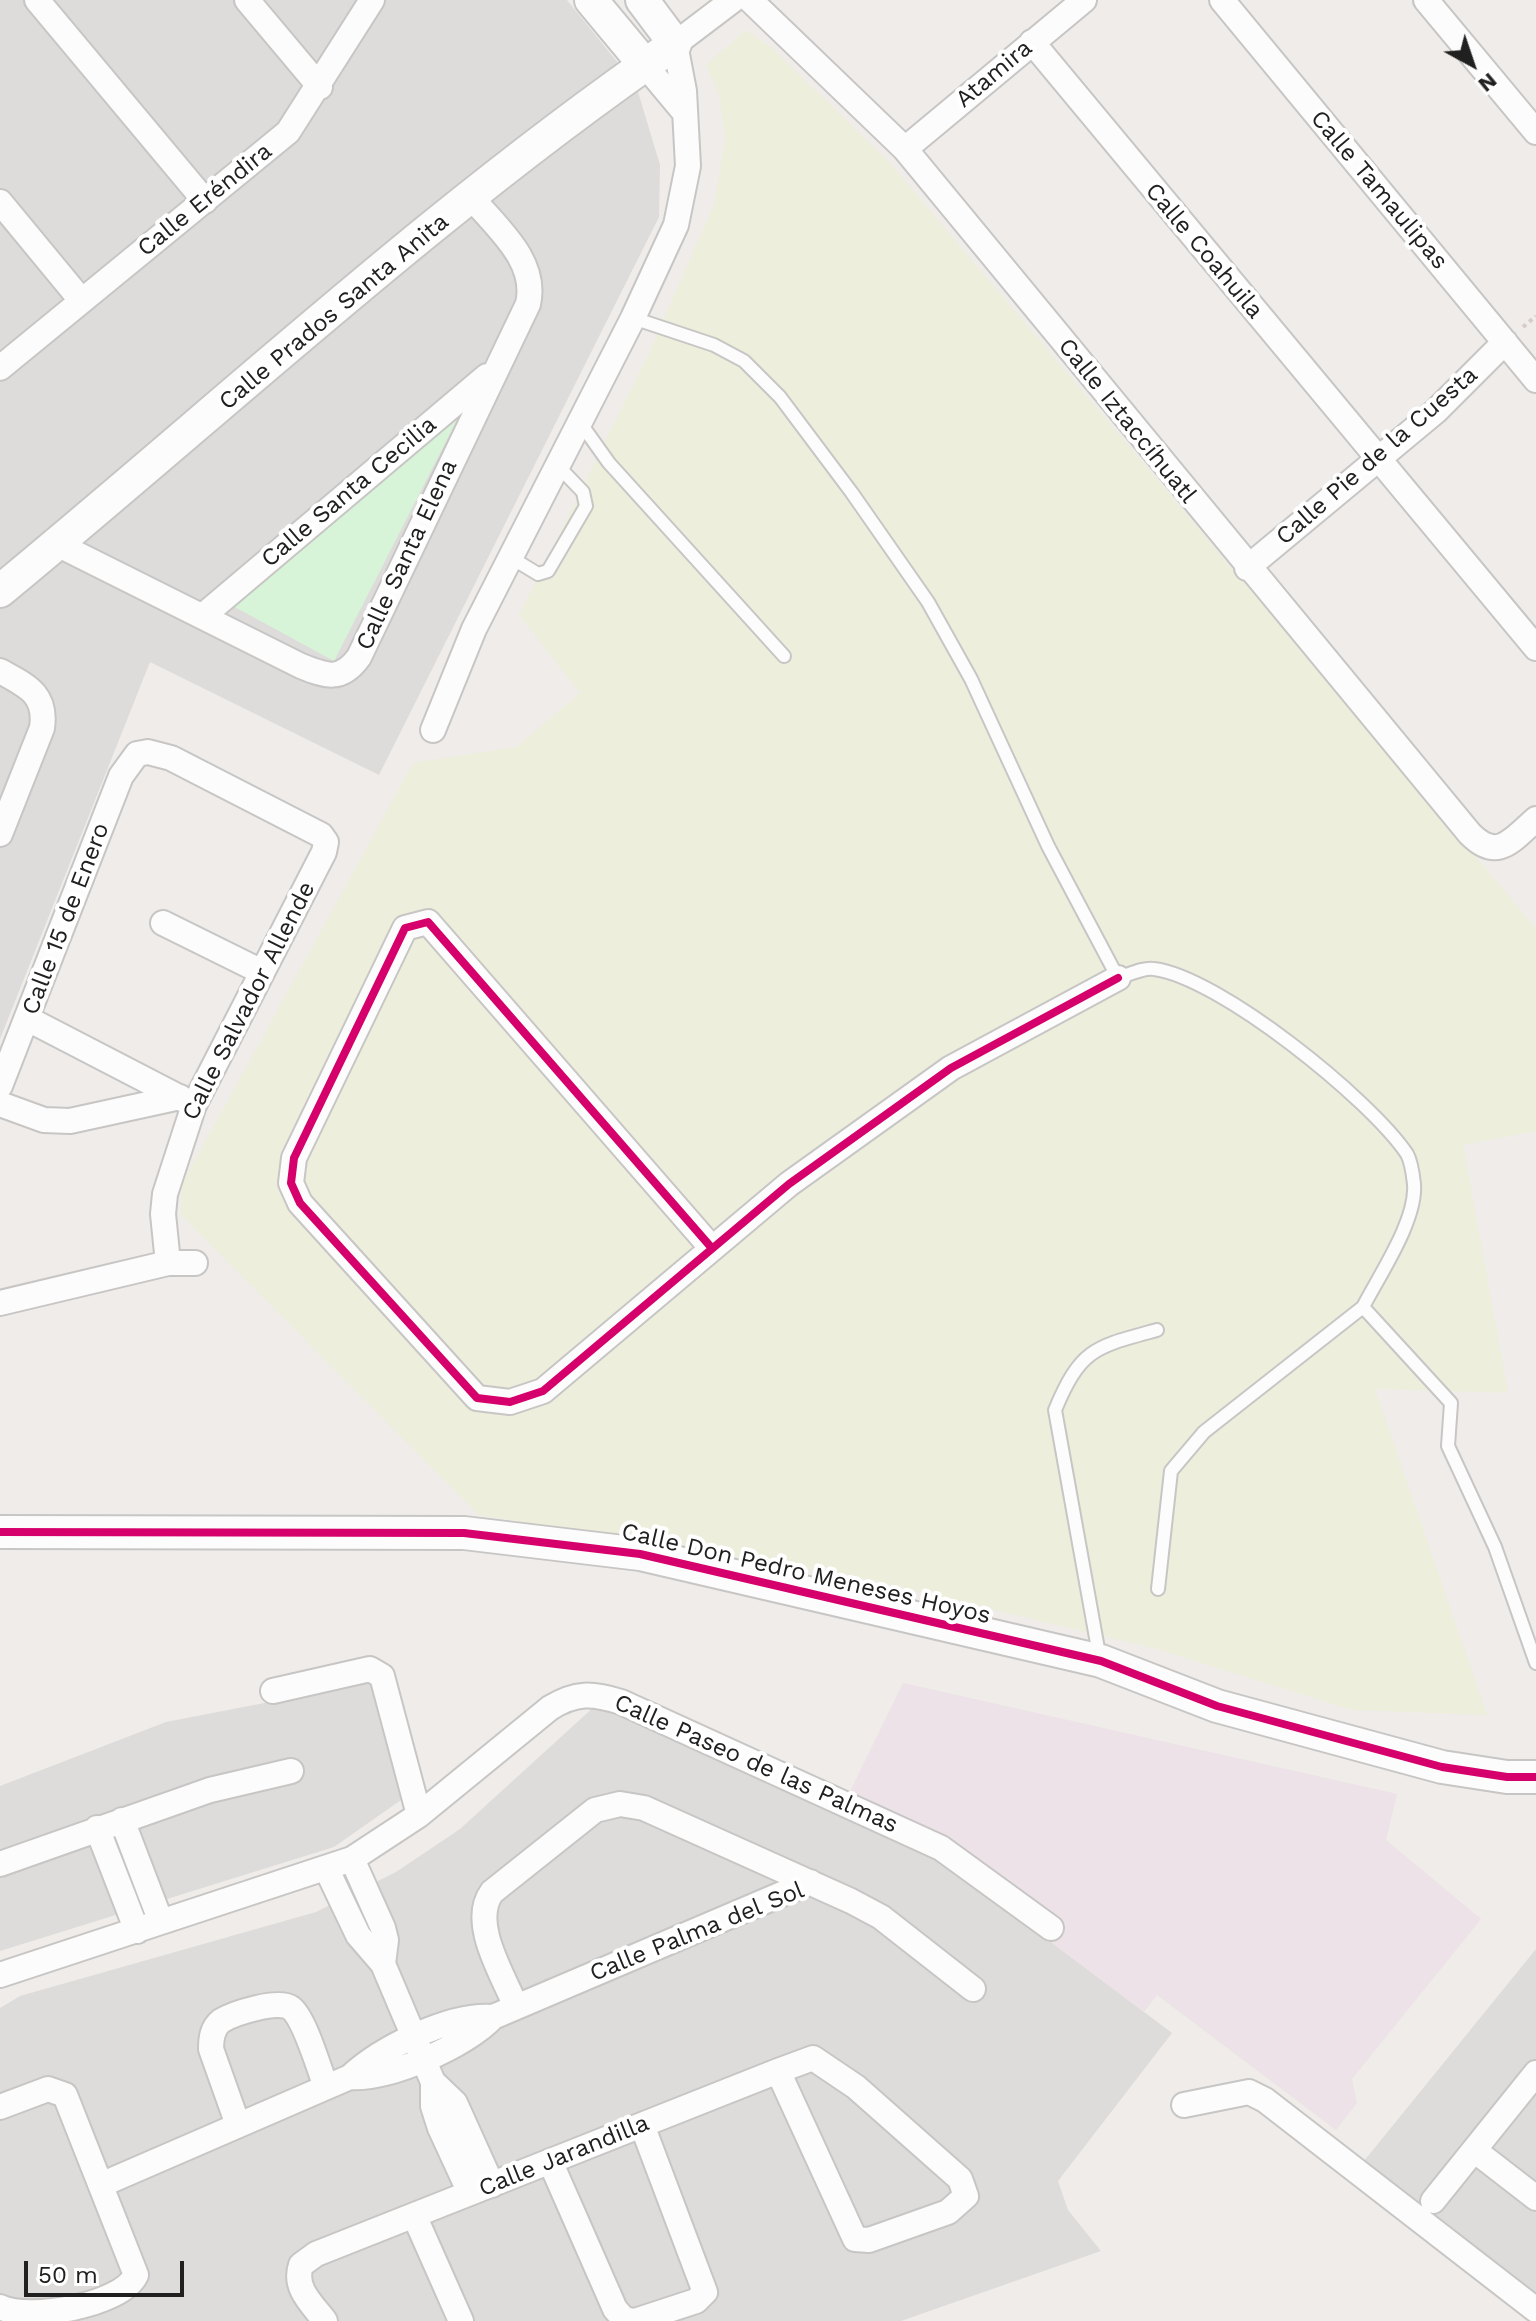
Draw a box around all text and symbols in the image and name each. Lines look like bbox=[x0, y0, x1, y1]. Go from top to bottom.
north arrow bbox=[1432, 24, 1512, 104]
street label: Atamira bbox=[950, 34, 1038, 114]
text: N bbox=[1473, 68, 1502, 98]
street label: Calle Tamaulipas bbox=[1304, 105, 1454, 275]
street label: Calle Eréndira bbox=[132, 137, 278, 263]
street label: Calle Coahuila bbox=[1139, 177, 1269, 325]
street label: Calle Prados Santa Anita bbox=[213, 208, 455, 416]
street label: Calle Iztaccíhuatl bbox=[1052, 333, 1202, 509]
street label: Calle Pie de la Cuesta bbox=[1270, 361, 1484, 551]
street label: Calle Santa Cecilia bbox=[256, 410, 442, 574]
street label: Calle Santa Elena bbox=[350, 455, 464, 655]
street label: Calle 15 de Enero bbox=[16, 819, 116, 1019]
street label: Calle Salvador Allende bbox=[176, 877, 322, 1125]
street label: Calle Don Pedro Meneses Hoyos bbox=[619, 1517, 993, 1631]
street label: Calle Paseo de las Palmas bbox=[610, 1688, 902, 1840]
street label: Calle Palma del Sol bbox=[586, 1876, 808, 1988]
street label: Calle Jarandilla bbox=[475, 2109, 653, 2203]
scale bar bbox=[28, 2245, 188, 2295]
text: 50 m bbox=[38, 2261, 98, 2289]

